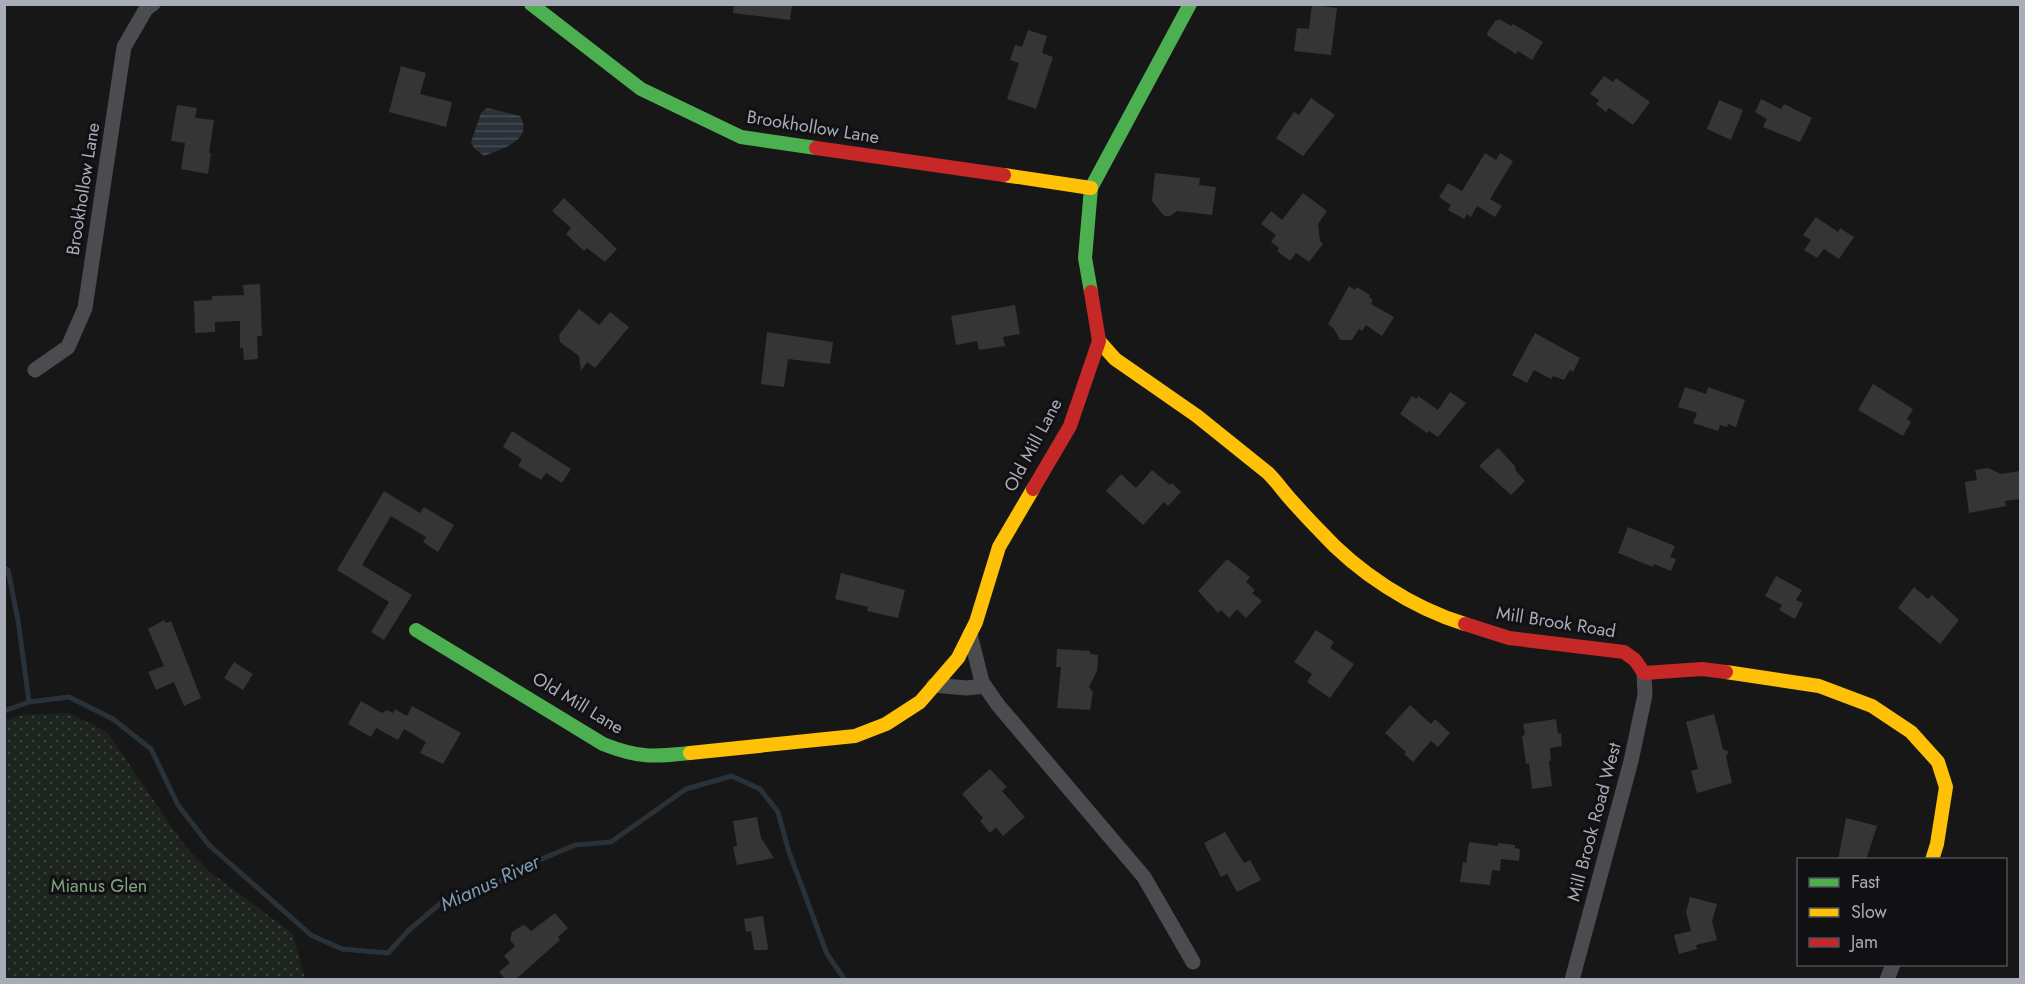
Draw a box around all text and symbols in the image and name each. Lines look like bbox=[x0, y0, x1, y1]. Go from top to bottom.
street label: Brookhollow Lane bbox=[745, 104, 881, 150]
street label: Brookhollow Lane bbox=[60, 121, 106, 257]
street label: Old Mill Lane bbox=[997, 394, 1069, 496]
street label: Mill Brook Road bbox=[1494, 600, 1618, 644]
street label: Old Mill Lane bbox=[527, 665, 629, 741]
street label: Mill Brook Road West bbox=[1560, 739, 1628, 904]
water label: Mianus River bbox=[435, 847, 546, 919]
legend bbox=[1797, 858, 2007, 966]
text: Fast bbox=[1851, 869, 1880, 895]
park label: Mianus Glen bbox=[51, 873, 147, 899]
text: Slow bbox=[1851, 899, 1888, 925]
text: Jam bbox=[1849, 929, 1878, 955]

